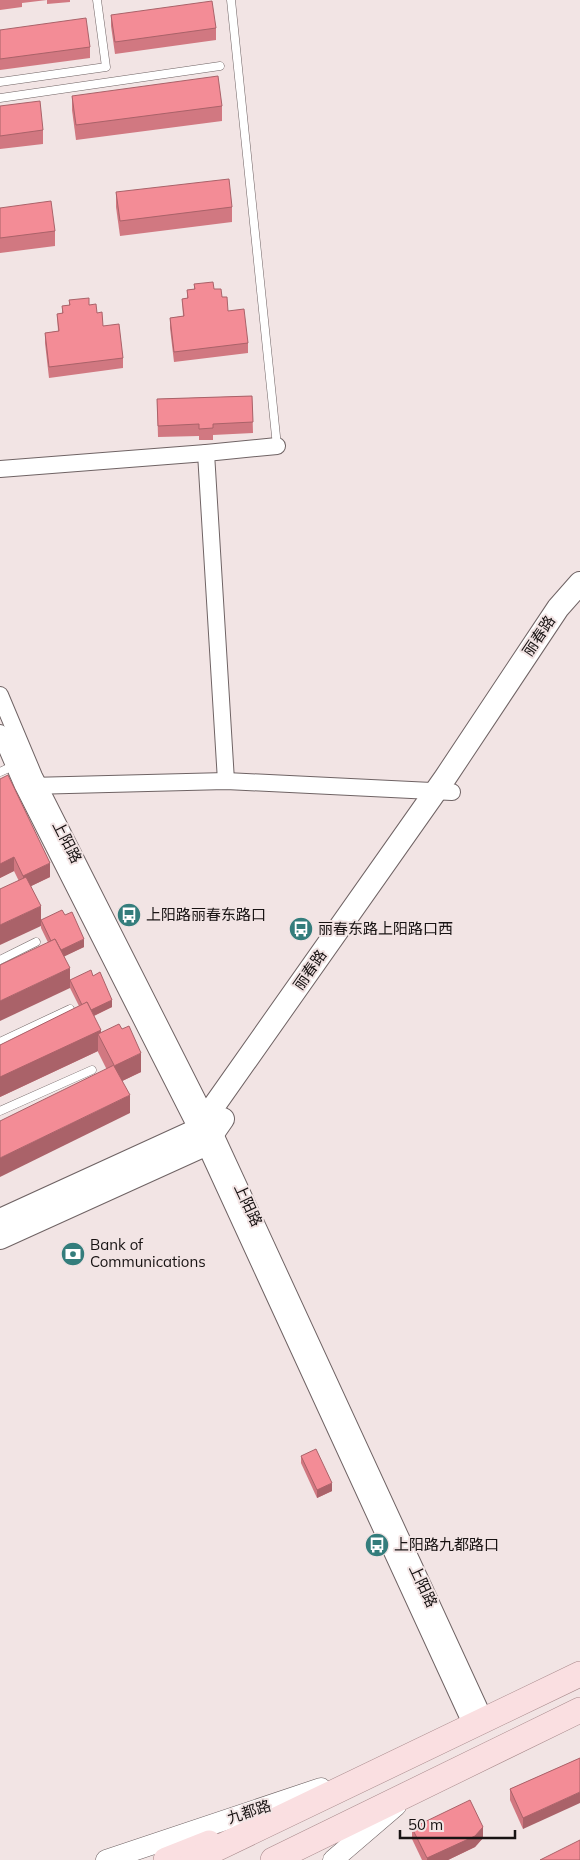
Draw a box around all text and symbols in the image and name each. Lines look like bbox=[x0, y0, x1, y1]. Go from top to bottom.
street label: 丽春路 bbox=[518, 612, 559, 660]
street label: 上阳路 bbox=[49, 817, 86, 866]
bus stop icon: 上阳路丽春东路口 bbox=[116, 902, 142, 928]
place label: 上阳路丽春东路口 bbox=[146, 905, 266, 924]
bus stop icon: 丽春东路上阳路口西 bbox=[288, 916, 314, 942]
place label: 丽春东路上阳路口西 bbox=[318, 919, 453, 938]
street label: 丽春路 bbox=[289, 946, 330, 994]
street label: 上阳路 bbox=[230, 1180, 267, 1229]
place label: Bank of Communications bbox=[90, 1235, 206, 1271]
bank icon: Bank of Communications bbox=[60, 1241, 86, 1267]
bus stop icon: 上阳路九都路口 bbox=[364, 1532, 390, 1558]
place label: 上阳路九都路口 bbox=[394, 1535, 499, 1554]
street label: 上阳路 bbox=[405, 1561, 442, 1610]
street label: 九都路 bbox=[225, 1796, 273, 1828]
scale bar bbox=[400, 1808, 515, 1840]
text: 50 m bbox=[408, 1815, 443, 1834]

